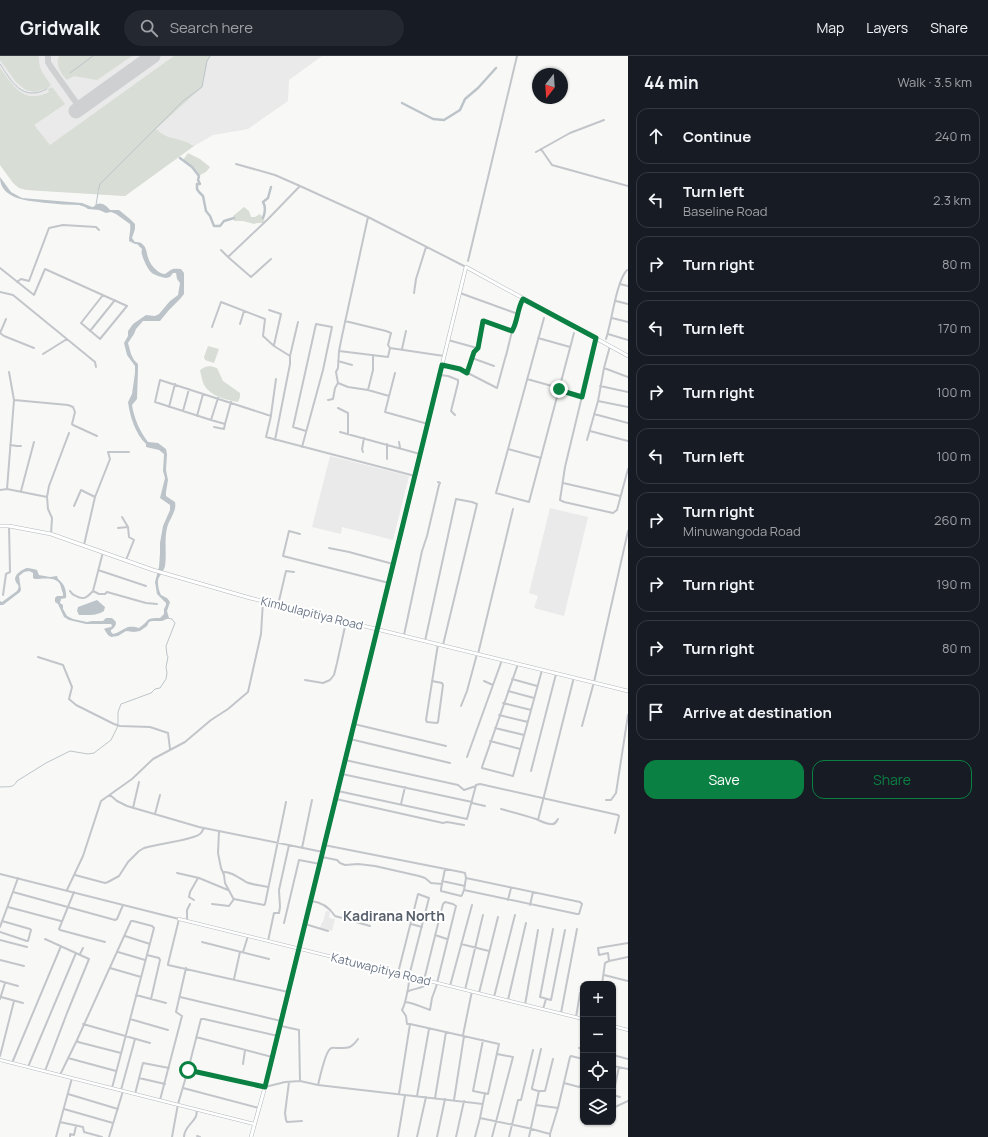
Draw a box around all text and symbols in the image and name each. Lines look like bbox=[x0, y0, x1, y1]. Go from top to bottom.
search box bbox=[124, 10, 404, 46]
text: Gridwalk bbox=[20, 15, 100, 41]
icon: search bbox=[138, 17, 160, 39]
text: Search here bbox=[170, 17, 253, 38]
text: Map bbox=[816, 18, 844, 37]
text: Layers bbox=[866, 18, 908, 37]
text: Share bbox=[930, 18, 968, 37]
north arrow bbox=[532, 68, 568, 104]
text: 44 min bbox=[644, 71, 699, 94]
text: Walk · 3.5 km bbox=[898, 73, 972, 91]
icon: ahead bbox=[645, 125, 667, 147]
text: Continue bbox=[683, 126, 751, 147]
text: 240 m bbox=[935, 127, 971, 145]
text: Turn left bbox=[683, 181, 745, 202]
icon: left bbox=[645, 189, 667, 211]
text: 2.3 km bbox=[933, 191, 971, 209]
text: Baseline Road bbox=[683, 202, 767, 220]
icon: right bbox=[645, 253, 667, 275]
text: Turn right bbox=[683, 254, 754, 275]
text: 80 m bbox=[942, 255, 971, 273]
icon: left bbox=[645, 317, 667, 339]
text: Turn left bbox=[683, 318, 745, 339]
text: 170 m bbox=[938, 319, 971, 337]
route end bbox=[550, 380, 568, 398]
icon: right bbox=[645, 381, 667, 403]
text: Turn right bbox=[683, 382, 754, 403]
text: 100 m bbox=[936, 383, 971, 401]
icon: left bbox=[645, 445, 667, 467]
text: Turn left bbox=[683, 446, 745, 467]
text: 100 m bbox=[936, 447, 971, 465]
text: Turn right bbox=[683, 501, 754, 522]
icon: right bbox=[645, 509, 667, 531]
text: 260 m bbox=[934, 511, 971, 529]
text: Minuwangoda Road bbox=[683, 522, 801, 540]
icon: right bbox=[645, 573, 667, 595]
text: Turn right bbox=[683, 574, 754, 595]
text: 190 m bbox=[936, 575, 971, 593]
street label: Kimbulapitiya Road bbox=[259, 592, 365, 634]
icon: right bbox=[645, 637, 667, 659]
text: Turn right bbox=[683, 638, 754, 659]
text: 80 m bbox=[942, 639, 971, 657]
icon: arrive bbox=[645, 701, 667, 723]
text: Arrive at destination bbox=[683, 702, 832, 723]
button: Save bbox=[644, 760, 804, 799]
button: Share bbox=[812, 760, 972, 799]
district label: Kadirana North bbox=[343, 906, 445, 925]
street label: Katuwapitiya Road bbox=[329, 948, 433, 990]
map controls bbox=[580, 981, 616, 1125]
button: + bbox=[580, 981, 616, 1017]
button: − bbox=[580, 1017, 616, 1053]
button: locate bbox=[580, 1053, 616, 1089]
route start bbox=[179, 1061, 197, 1079]
button: layers bbox=[580, 1089, 616, 1125]

